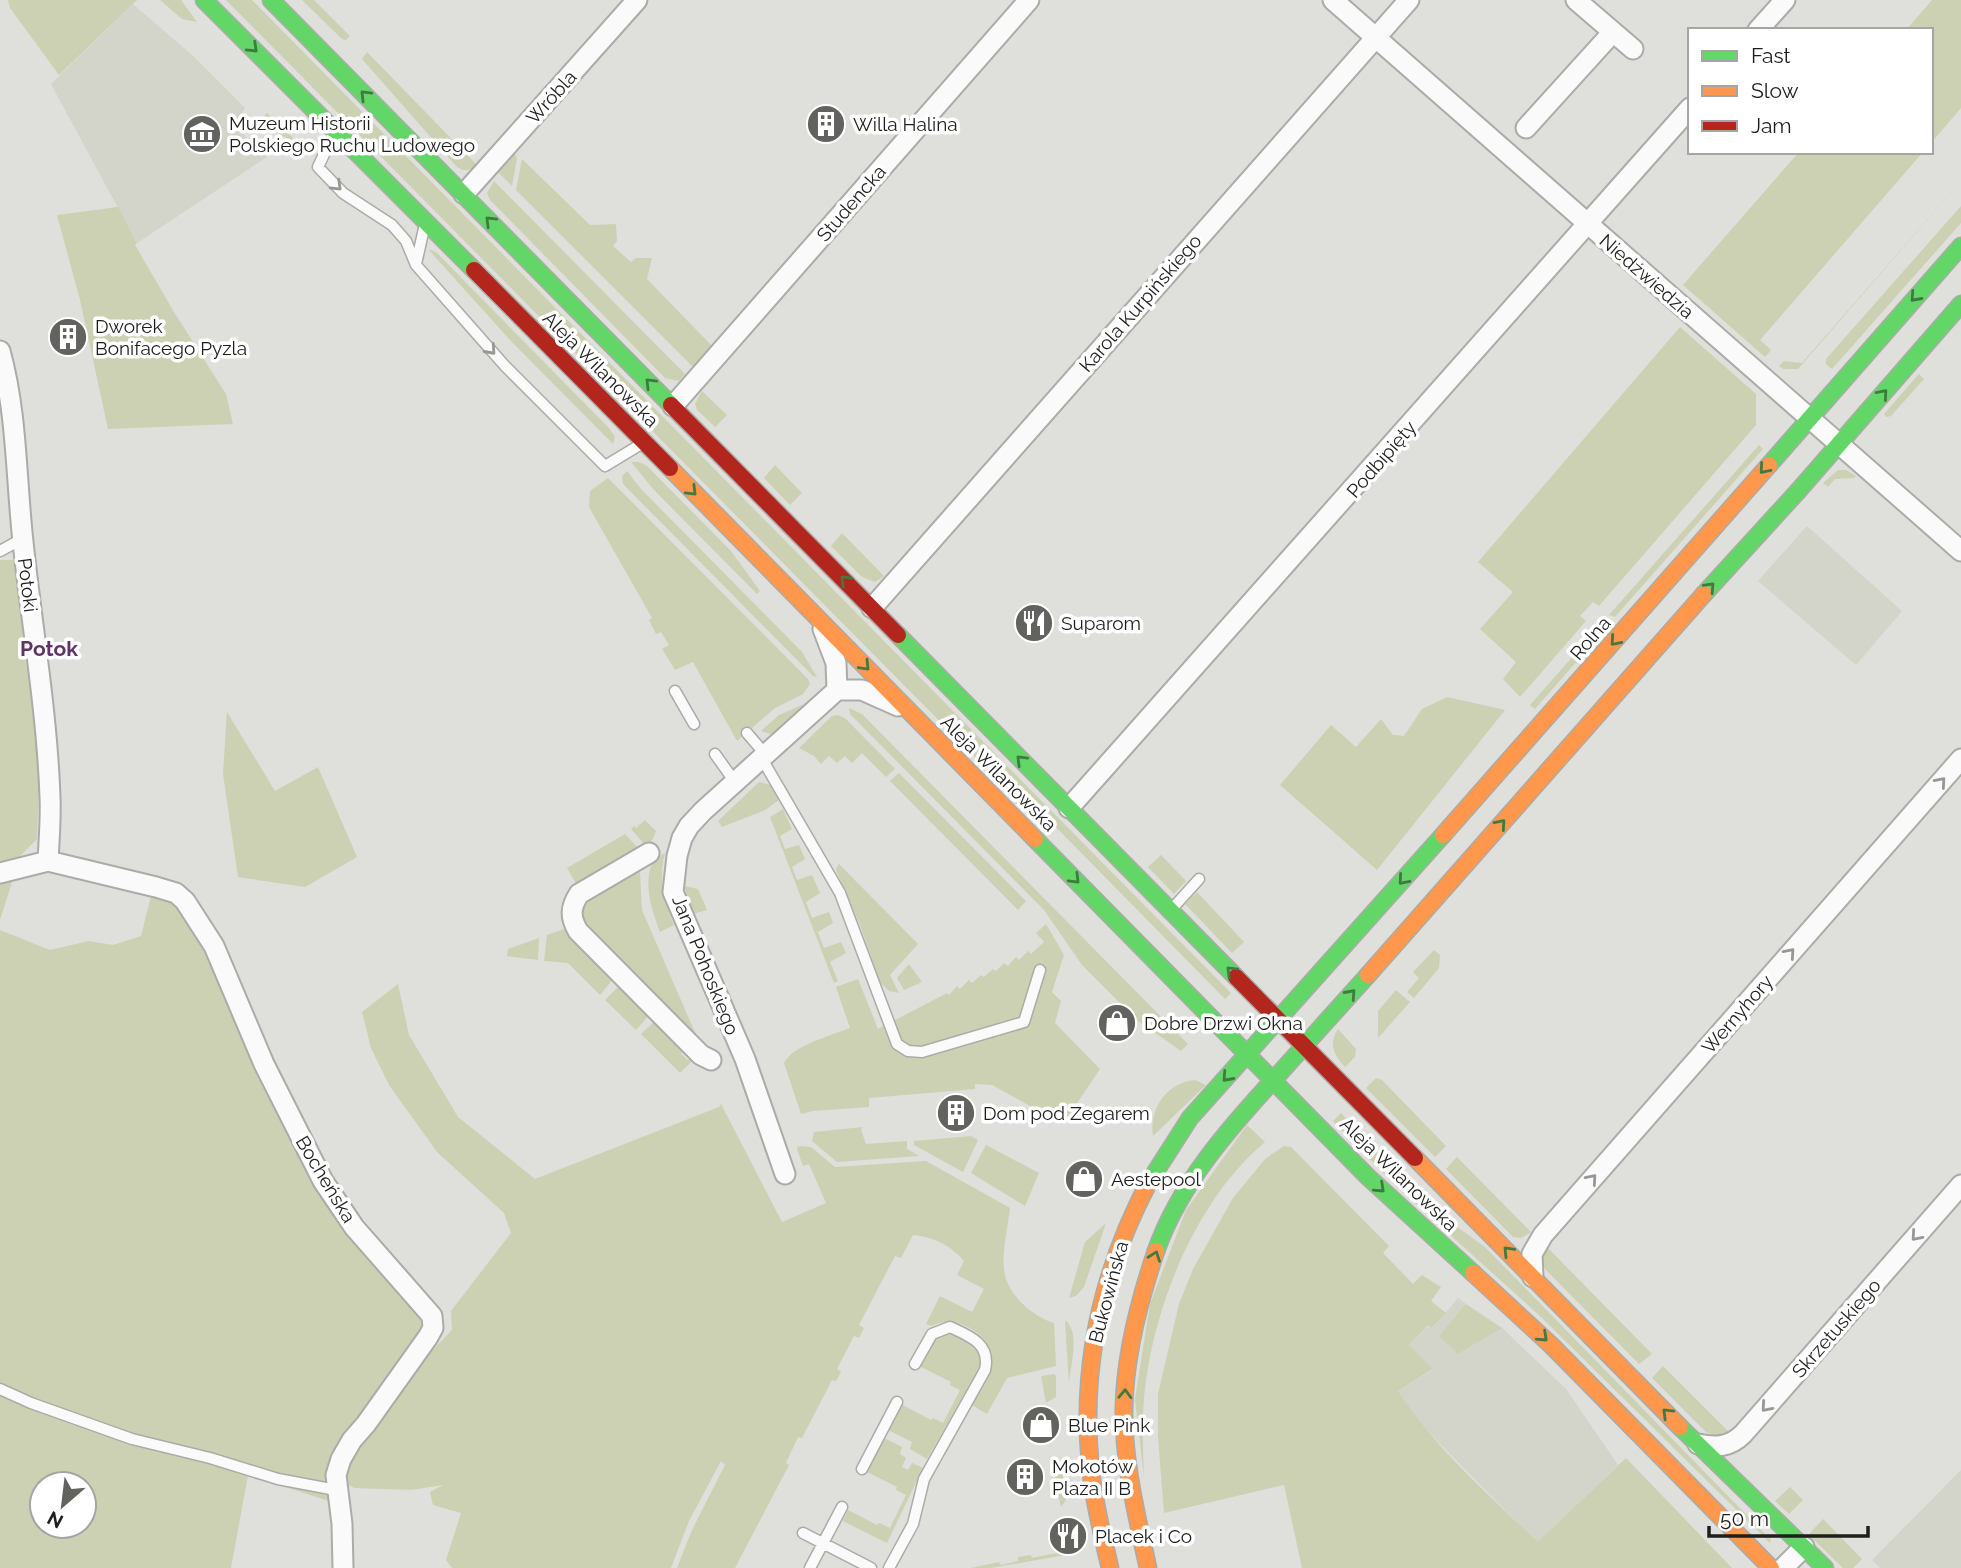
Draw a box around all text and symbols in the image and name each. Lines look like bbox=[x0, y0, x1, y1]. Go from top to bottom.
legend bbox=[1688, 28, 1933, 154]
one-way arrow bbox=[245, 39, 258, 52]
text: Fast bbox=[1751, 43, 1791, 68]
street label: Wróbla bbox=[521, 66, 581, 128]
text: Slow bbox=[1751, 78, 1799, 103]
one-way arrow bbox=[361, 91, 374, 104]
building icon: Willa Halina bbox=[805, 103, 847, 145]
place label: Muzeum Historii Polskiego Ruchu Ludowego bbox=[229, 112, 475, 156]
museum icon: Muzeum Historii Polskiego Ruchu Ludowego bbox=[181, 113, 223, 155]
place label: Willa Halina bbox=[853, 113, 958, 135]
text: Jam bbox=[1751, 113, 1792, 138]
street label: Studencka bbox=[812, 160, 890, 246]
one-way arrow bbox=[329, 178, 342, 191]
one-way arrow bbox=[486, 217, 499, 230]
street label: Niedźwiedzia bbox=[1595, 229, 1699, 323]
street label: Karola Kurpińskiego bbox=[1074, 230, 1206, 376]
one-way arrow bbox=[1911, 288, 1924, 301]
street label: Aleja Wilanowska bbox=[539, 307, 663, 431]
place label: Dworek Bonifacego Pyzla bbox=[95, 315, 247, 359]
building icon: Dworek Bonifacego Pyzla bbox=[47, 316, 89, 358]
one-way arrow bbox=[483, 341, 495, 354]
one-way arrow bbox=[646, 378, 659, 391]
one-way arrow bbox=[1875, 389, 1887, 402]
street label: Podbipięty bbox=[1342, 416, 1420, 502]
one-way arrow bbox=[1760, 461, 1772, 474]
one-way arrow bbox=[683, 482, 696, 495]
street label: Potoki bbox=[14, 557, 42, 613]
one-way arrow bbox=[840, 575, 853, 588]
one-way arrow bbox=[1702, 582, 1714, 595]
restaurant icon: Suparom bbox=[1013, 602, 1055, 644]
place label: Suparom bbox=[1061, 612, 1141, 634]
street label: Rolna bbox=[1565, 612, 1615, 664]
one-way arrow bbox=[1611, 633, 1623, 646]
district label: Potok bbox=[20, 636, 78, 661]
one-way arrow bbox=[856, 658, 869, 671]
street label: Aleja Wilanowska bbox=[937, 711, 1061, 835]
one-way arrow bbox=[1017, 755, 1030, 768]
one-way arrow bbox=[1932, 777, 1945, 790]
one-way arrow bbox=[1493, 819, 1505, 832]
one-way arrow bbox=[1066, 871, 1079, 884]
one-way arrow bbox=[1399, 872, 1411, 885]
street label: Jana Pohoskiego bbox=[668, 892, 744, 1038]
one-way arrow bbox=[1782, 948, 1795, 961]
one-way arrow bbox=[1226, 966, 1239, 979]
street label: Wernyhory bbox=[1697, 970, 1777, 1058]
one-way arrow bbox=[1342, 989, 1355, 1002]
shop icon: Dobre Drzwi Okna bbox=[1096, 1002, 1138, 1044]
place label: Dobre Drzwi Okna bbox=[1144, 1012, 1303, 1034]
one-way arrow bbox=[1223, 1069, 1235, 1082]
building icon: Dom pod Zegarem bbox=[935, 1092, 977, 1134]
place label: Dom pod Zegarem bbox=[983, 1102, 1150, 1124]
street label: Aleja Wilanowska bbox=[1336, 1112, 1462, 1236]
street label: Bocheńska bbox=[292, 1132, 360, 1226]
shop icon: Aestepool bbox=[1063, 1158, 1105, 1200]
place label: Aestepool bbox=[1111, 1168, 1202, 1190]
one-way arrow bbox=[1584, 1175, 1596, 1188]
one-way arrow bbox=[1372, 1180, 1385, 1192]
one-way arrow bbox=[1912, 1228, 1924, 1241]
street label: Bukowińska bbox=[1084, 1239, 1132, 1345]
one-way arrow bbox=[1503, 1247, 1516, 1260]
one-way arrow bbox=[1146, 1250, 1160, 1262]
street label: Skrzetuskiego bbox=[1787, 1274, 1885, 1382]
one-way arrow bbox=[1535, 1329, 1548, 1342]
one-way arrow bbox=[1118, 1388, 1133, 1399]
one-way arrow bbox=[1762, 1399, 1774, 1412]
shop icon: Blue Pink bbox=[1020, 1404, 1062, 1446]
one-way arrow bbox=[1663, 1409, 1676, 1422]
place label: Blue Pink bbox=[1068, 1414, 1150, 1436]
place label: Mokotów Plaza II B bbox=[1052, 1455, 1134, 1499]
building icon: Mokotów Plaza II B bbox=[1004, 1456, 1046, 1498]
north arrow bbox=[28, 1470, 98, 1540]
scale bar bbox=[1709, 1494, 1868, 1538]
text: 50 m bbox=[1720, 1506, 1769, 1531]
text: N bbox=[43, 1507, 67, 1533]
restaurant icon: Placek i Co bbox=[1047, 1515, 1089, 1557]
place label: Placek i Co bbox=[1095, 1525, 1192, 1547]

